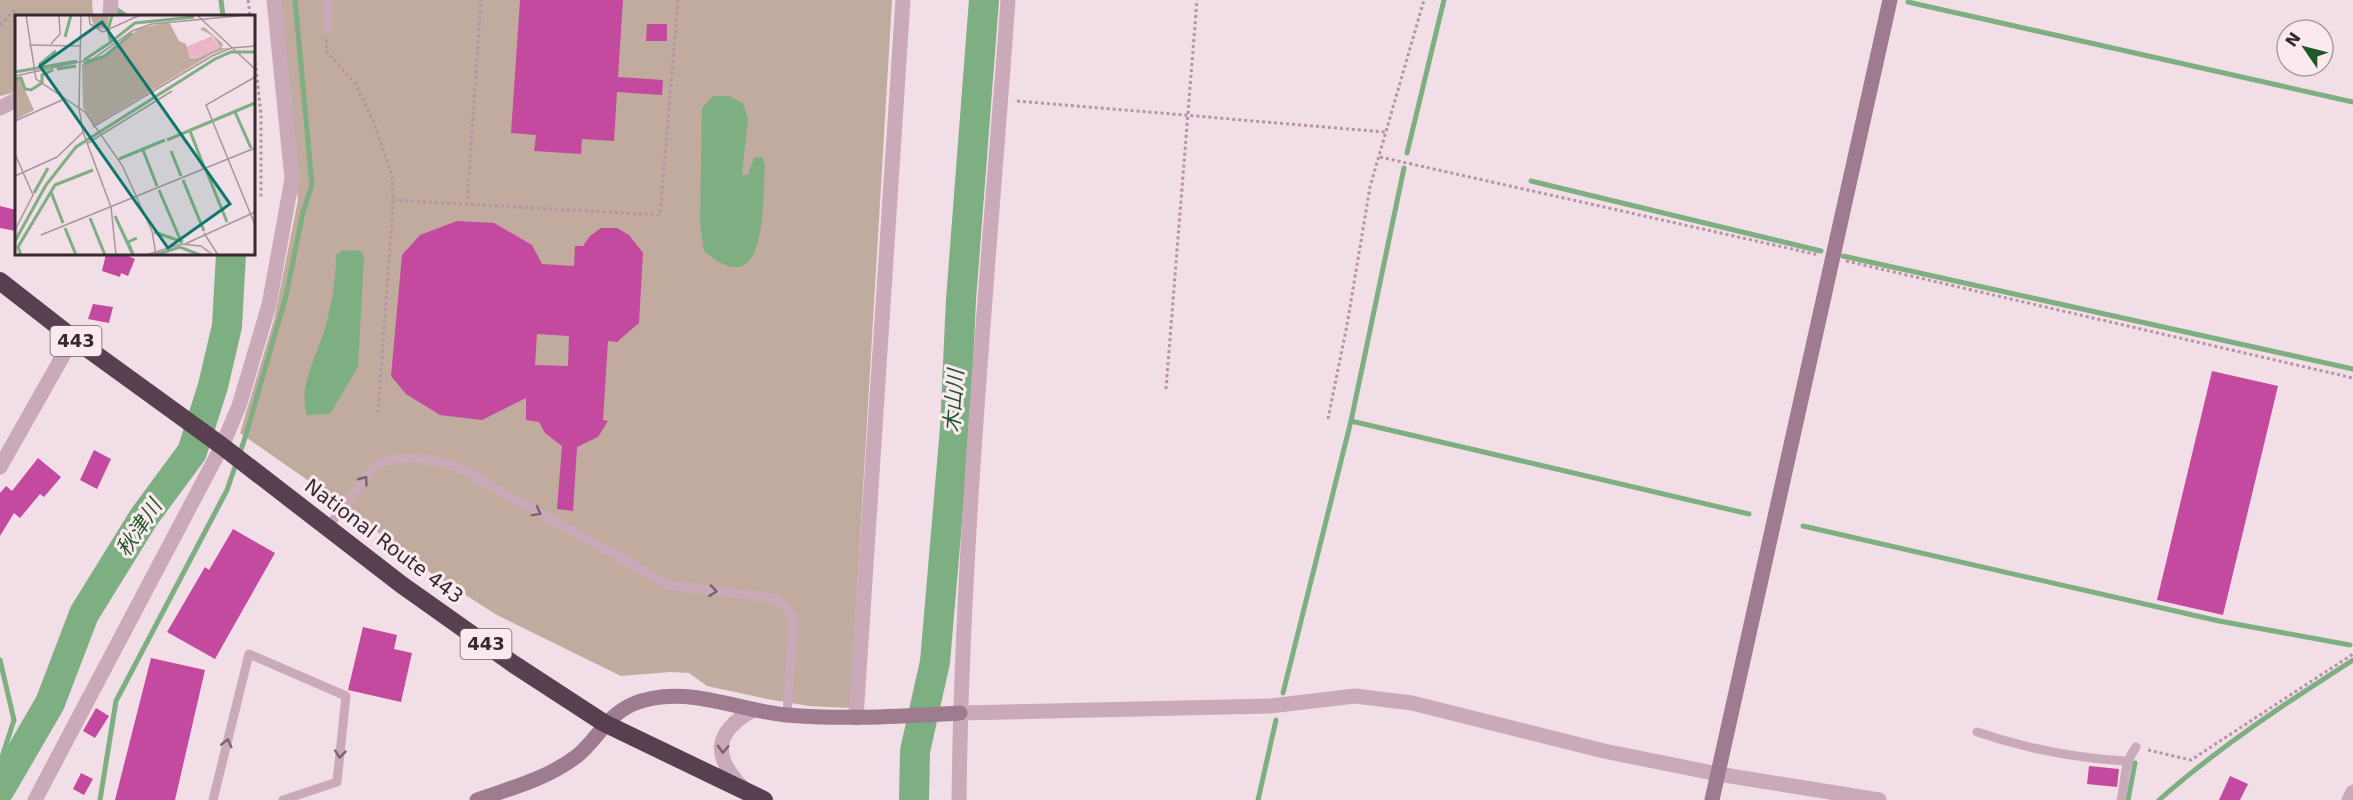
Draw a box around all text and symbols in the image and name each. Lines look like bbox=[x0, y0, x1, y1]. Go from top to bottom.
inset map bbox=[15, 15, 255, 255]
north arrow bbox=[2275, 18, 2335, 78]
text: N bbox=[2282, 29, 2305, 51]
road number: 443 bbox=[50, 326, 101, 356]
water label: 木山川 bbox=[940, 367, 968, 433]
street label: National Route 443 bbox=[300, 474, 468, 608]
one-way arrow bbox=[356, 476, 367, 487]
water label: 秋津川 bbox=[111, 494, 168, 561]
one-way arrow bbox=[531, 505, 541, 516]
one-way arrow bbox=[708, 584, 717, 597]
road number: 443 bbox=[460, 629, 512, 659]
one-way arrow bbox=[219, 738, 232, 748]
one-way arrow bbox=[716, 745, 729, 754]
one-way arrow bbox=[334, 750, 347, 759]

